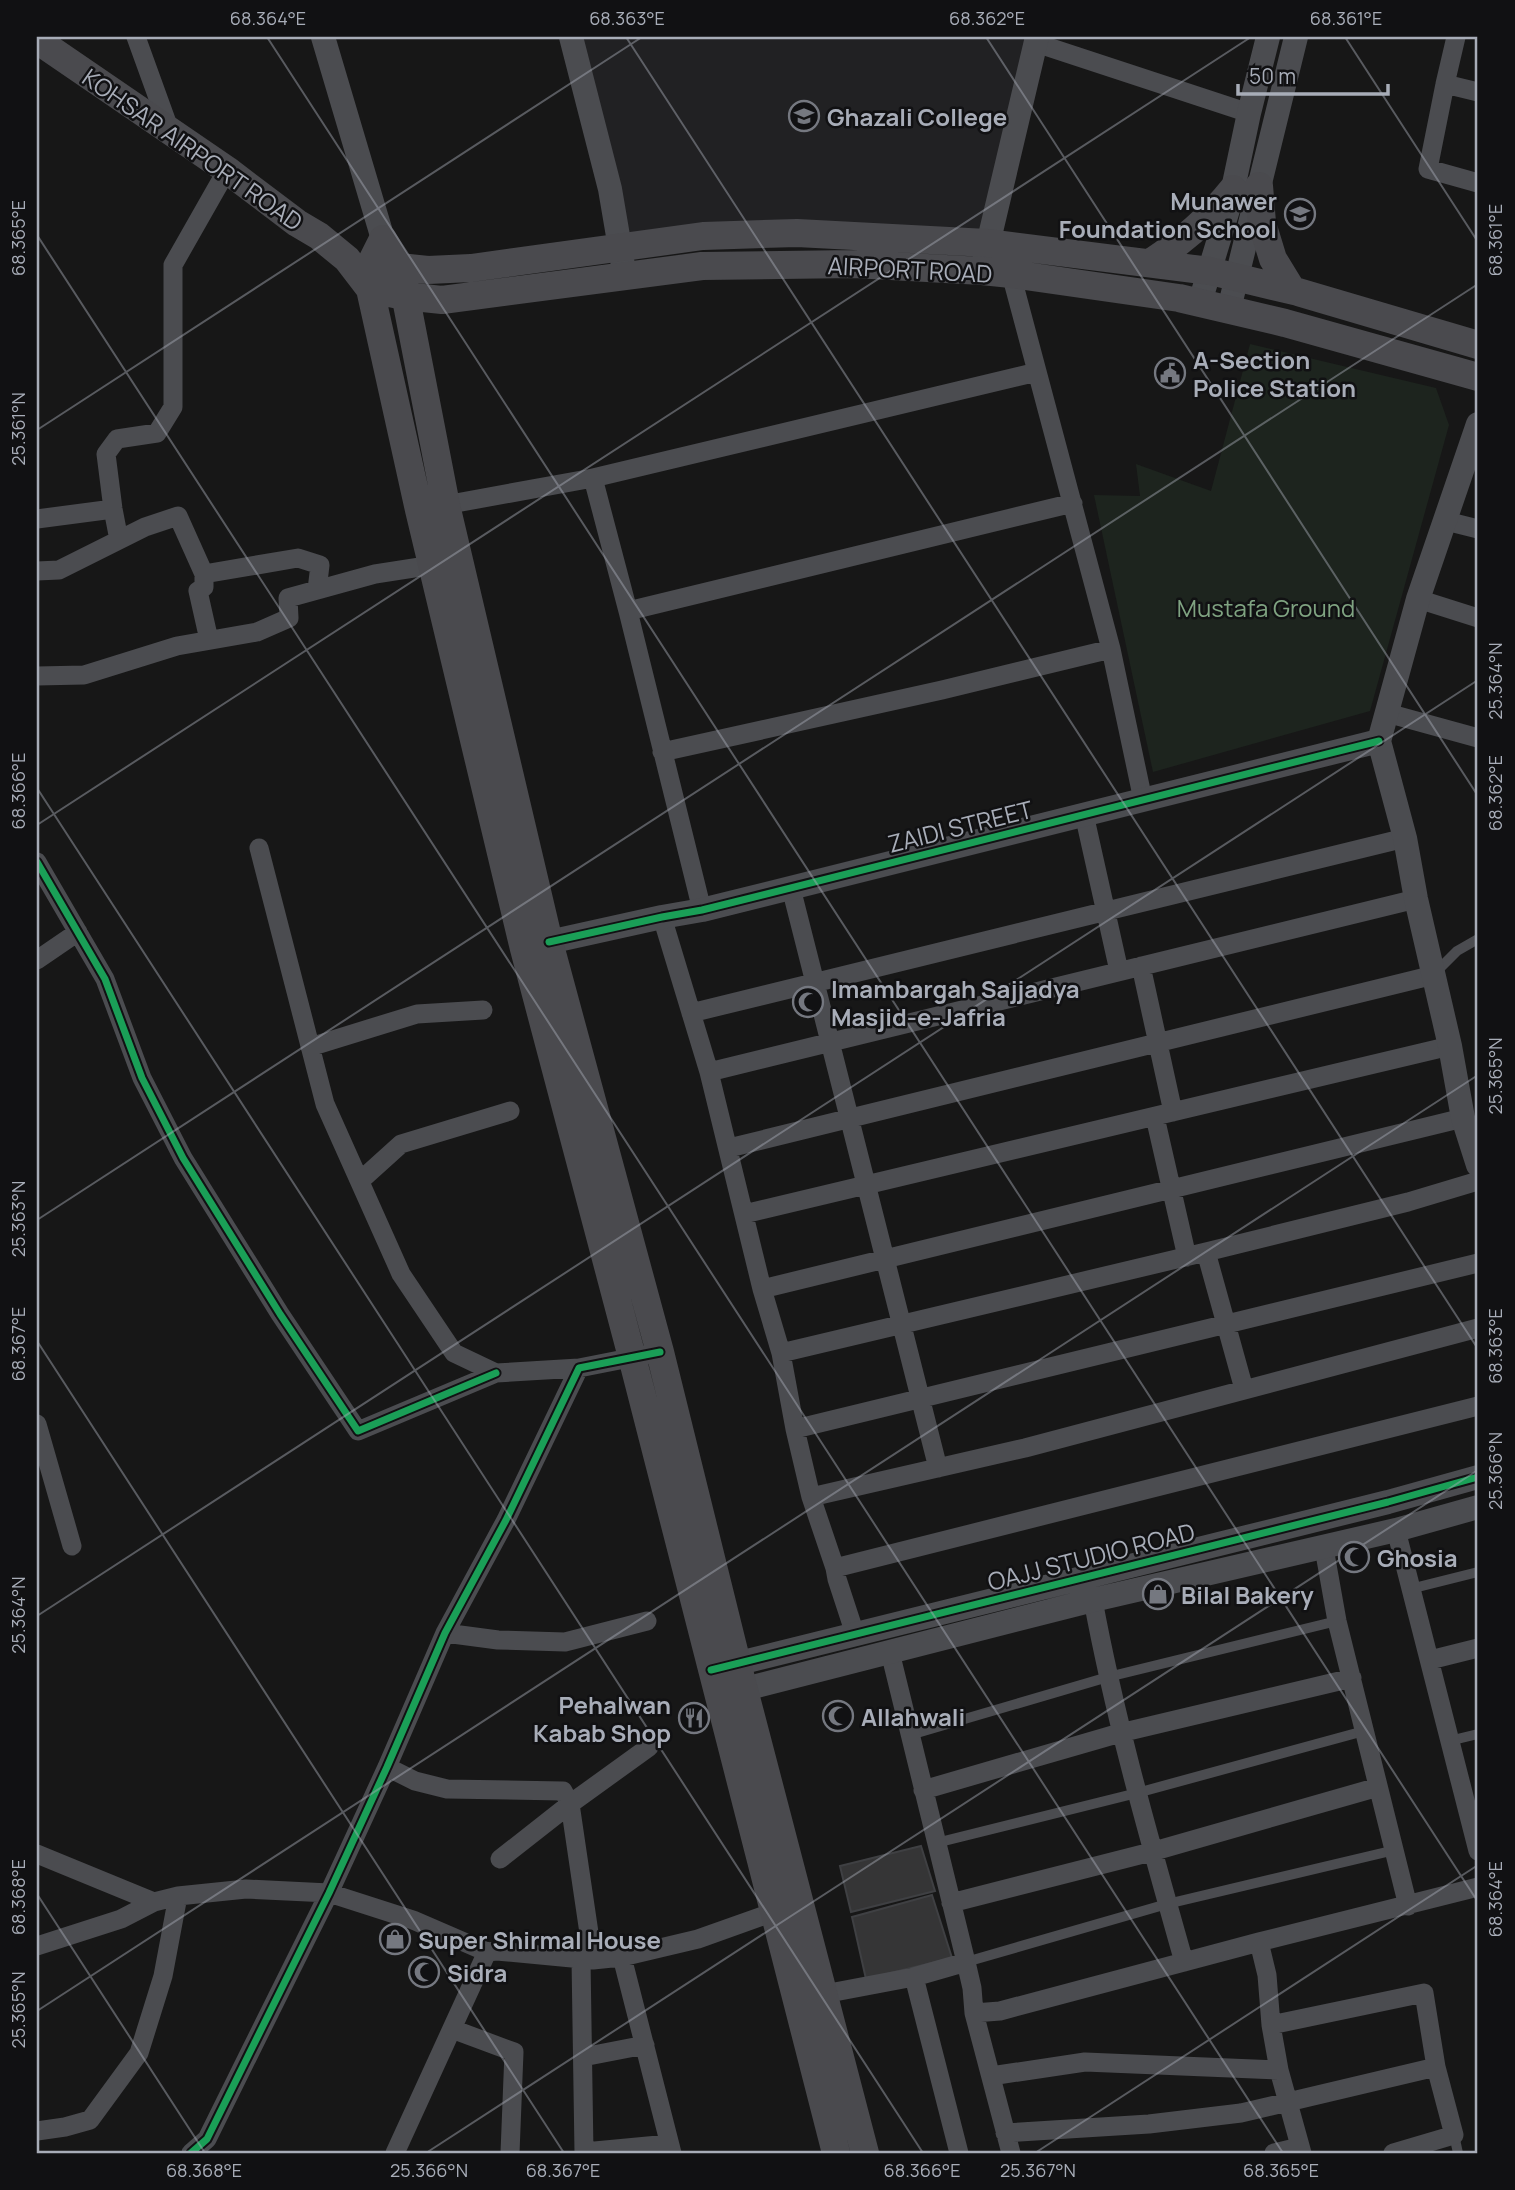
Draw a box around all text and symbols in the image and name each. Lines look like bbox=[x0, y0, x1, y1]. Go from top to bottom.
text: 68.364°E bbox=[230, 6, 306, 30]
text: 68.363°E bbox=[589, 6, 665, 30]
text: 68.362°E bbox=[949, 6, 1025, 30]
text: 68.361°E bbox=[1310, 6, 1382, 30]
scale bar bbox=[1238, 52, 1389, 96]
street label: KOHSAR AIRPORT ROAD bbox=[76, 60, 310, 238]
text: 50 m bbox=[1249, 62, 1296, 90]
school or university icon: Ghazali College bbox=[787, 99, 821, 133]
place label: Ghazali College bbox=[827, 100, 1007, 133]
place label: Munawer Foundation School bbox=[1059, 184, 1277, 245]
school or university icon: Munawer Foundation School bbox=[1283, 197, 1317, 231]
text: 68.365°E bbox=[6, 200, 30, 276]
text: 68.361°E bbox=[1483, 204, 1507, 276]
street label: AIRPORT ROAD bbox=[827, 248, 993, 290]
place label: A-Section Police Station bbox=[1193, 343, 1356, 404]
public building icon: A-Section Police Station bbox=[1153, 356, 1187, 390]
text: 25.361°N bbox=[6, 392, 30, 466]
park label: Mustafa Ground bbox=[1177, 591, 1355, 624]
text: 25.364°N bbox=[1483, 642, 1507, 720]
text: 68.366°E bbox=[6, 753, 30, 829]
text: 68.362°E bbox=[1483, 755, 1507, 831]
street label: ZAIDI STREET bbox=[884, 792, 1036, 860]
place label: Imambargah Sajjadya Masjid-e-Jafria bbox=[831, 972, 1080, 1033]
mosque icon: Imambargah Sajjadya Masjid-e-Jafria bbox=[791, 985, 825, 1019]
text: 25.365°N bbox=[1483, 1037, 1507, 1115]
text: 25.363°N bbox=[6, 1181, 30, 1257]
text: 68.367°E bbox=[6, 1307, 30, 1381]
text: 68.363°E bbox=[1483, 1308, 1507, 1384]
text: 25.366°N bbox=[1483, 1432, 1507, 1510]
street label: OAJJ STUDIO ROAD bbox=[984, 1514, 1198, 1598]
mosque icon: Ghosia bbox=[1337, 1540, 1371, 1574]
place label: Ghosia bbox=[1377, 1541, 1458, 1574]
text: 25.364°N bbox=[6, 1576, 30, 1654]
shop icon: Bilal Bakery bbox=[1141, 1577, 1175, 1611]
place label: Bilal Bakery bbox=[1181, 1578, 1314, 1611]
place label: Pehalwan Kabab Shop bbox=[533, 1688, 671, 1749]
mosque icon: Allahwali bbox=[821, 1699, 855, 1733]
place label: Allahwali bbox=[861, 1700, 965, 1733]
restaurant icon: Pehalwan Kabab Shop bbox=[677, 1701, 711, 1735]
text: 68.368°E bbox=[6, 1859, 30, 1935]
text: 68.364°E bbox=[1483, 1861, 1507, 1937]
shop icon: Super Shirmal House bbox=[378, 1922, 412, 1956]
place label: Super Shirmal House bbox=[418, 1923, 661, 1956]
mosque icon: Sidra bbox=[407, 1955, 441, 1989]
place label: Sidra bbox=[447, 1956, 507, 1989]
text: 25.365°N bbox=[6, 1971, 30, 2049]
text: 68.368°E bbox=[166, 2158, 242, 2182]
text: 25.366°N bbox=[390, 2158, 468, 2182]
text: 68.367°E bbox=[526, 2158, 600, 2182]
text: 68.366°E bbox=[884, 2158, 960, 2182]
text: 25.367°N bbox=[1000, 2158, 1076, 2182]
text: 68.365°E bbox=[1243, 2158, 1319, 2182]

